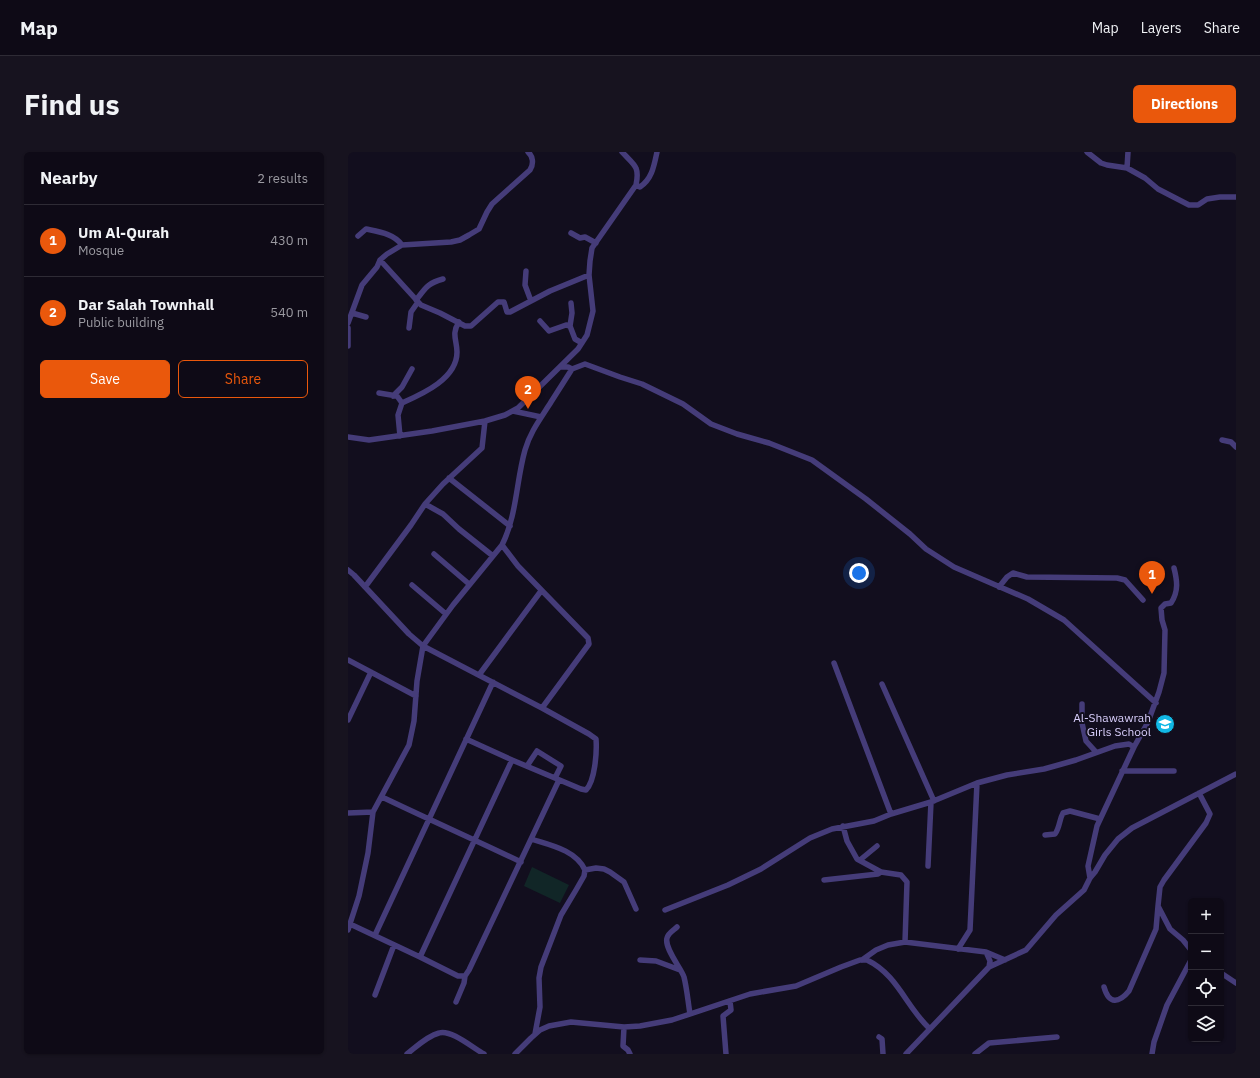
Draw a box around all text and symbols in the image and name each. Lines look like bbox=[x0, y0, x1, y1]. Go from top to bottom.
text: Map bbox=[20, 16, 58, 40]
text: Map bbox=[1092, 19, 1119, 37]
text: Layers bbox=[1141, 19, 1182, 37]
text: Share bbox=[1204, 19, 1240, 37]
button: Directions bbox=[1133, 85, 1236, 123]
text: Find us bbox=[24, 86, 120, 123]
text: Nearby bbox=[40, 167, 98, 189]
text: 2 results bbox=[257, 170, 308, 187]
text: Um Al-Qurah bbox=[78, 223, 169, 242]
text: 1 bbox=[49, 232, 57, 249]
text: 430 m bbox=[270, 232, 308, 249]
text: Mosque bbox=[78, 242, 124, 259]
text: Dar Salah Townhall bbox=[78, 295, 214, 314]
text: 2 bbox=[49, 304, 57, 321]
text: 540 m bbox=[270, 304, 308, 321]
text: Public building bbox=[78, 314, 164, 331]
button: Save bbox=[40, 360, 170, 398]
button: Share bbox=[178, 360, 308, 398]
pin: 2 bbox=[515, 376, 541, 409]
pin: 1 bbox=[1139, 561, 1165, 594]
your location bbox=[849, 563, 869, 583]
place label: Al-Shawawrah Girls School bbox=[1073, 710, 1151, 739]
school or university icon: Al-Shawawrah Girls School bbox=[1154, 713, 1176, 735]
map controls bbox=[1188, 898, 1224, 1042]
button: + bbox=[1188, 898, 1224, 934]
button: − bbox=[1188, 934, 1224, 970]
button: locate bbox=[1188, 970, 1224, 1006]
button: layers bbox=[1188, 1006, 1224, 1042]

